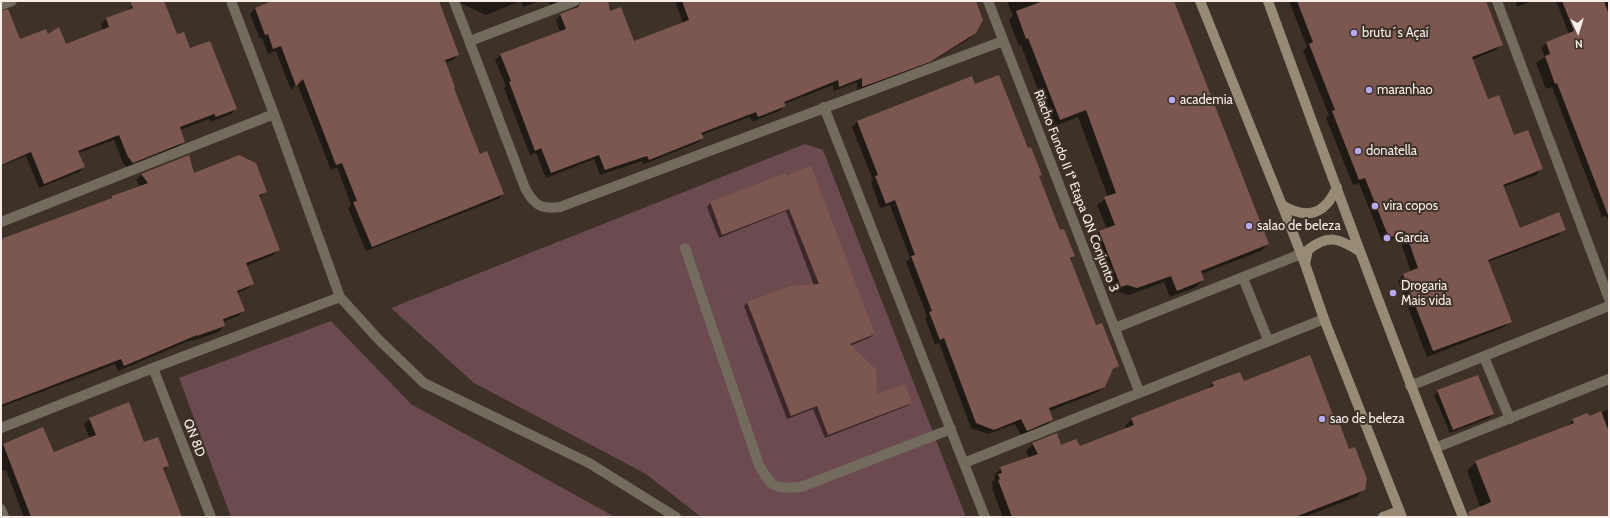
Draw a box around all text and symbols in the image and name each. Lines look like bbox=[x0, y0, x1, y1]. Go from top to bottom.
north arrow bbox=[1558, 12, 1598, 52]
place label: brutu´s Açaí bbox=[1362, 25, 1428, 41]
marker: brutu´s Açaí bbox=[1349, 28, 1359, 38]
text: N bbox=[1574, 37, 1583, 51]
place label: maranhao bbox=[1377, 82, 1433, 98]
marker: maranhao bbox=[1364, 85, 1374, 95]
street label: Riacho Fundo II 1ª Etapa QN Conjunto 3 bbox=[1030, 88, 1122, 294]
place label: academia bbox=[1180, 92, 1233, 108]
marker: academia bbox=[1167, 95, 1177, 105]
place label: donatella bbox=[1366, 143, 1417, 159]
marker: donatella bbox=[1353, 146, 1363, 156]
place label: vira copos bbox=[1383, 198, 1438, 214]
marker: vira copos bbox=[1370, 201, 1380, 211]
place label: salao de beleza bbox=[1257, 218, 1341, 234]
marker: salao de beleza bbox=[1244, 221, 1254, 231]
place label: Garcia bbox=[1395, 230, 1429, 246]
marker: Garcia bbox=[1382, 233, 1392, 243]
place label: Drogaria Mais vida bbox=[1401, 278, 1451, 309]
marker: Drogaria Mais vida bbox=[1388, 288, 1398, 298]
place label: sao de beleza bbox=[1330, 411, 1404, 427]
marker: sao de beleza bbox=[1317, 414, 1327, 424]
street label: QN 8D bbox=[180, 417, 208, 459]

